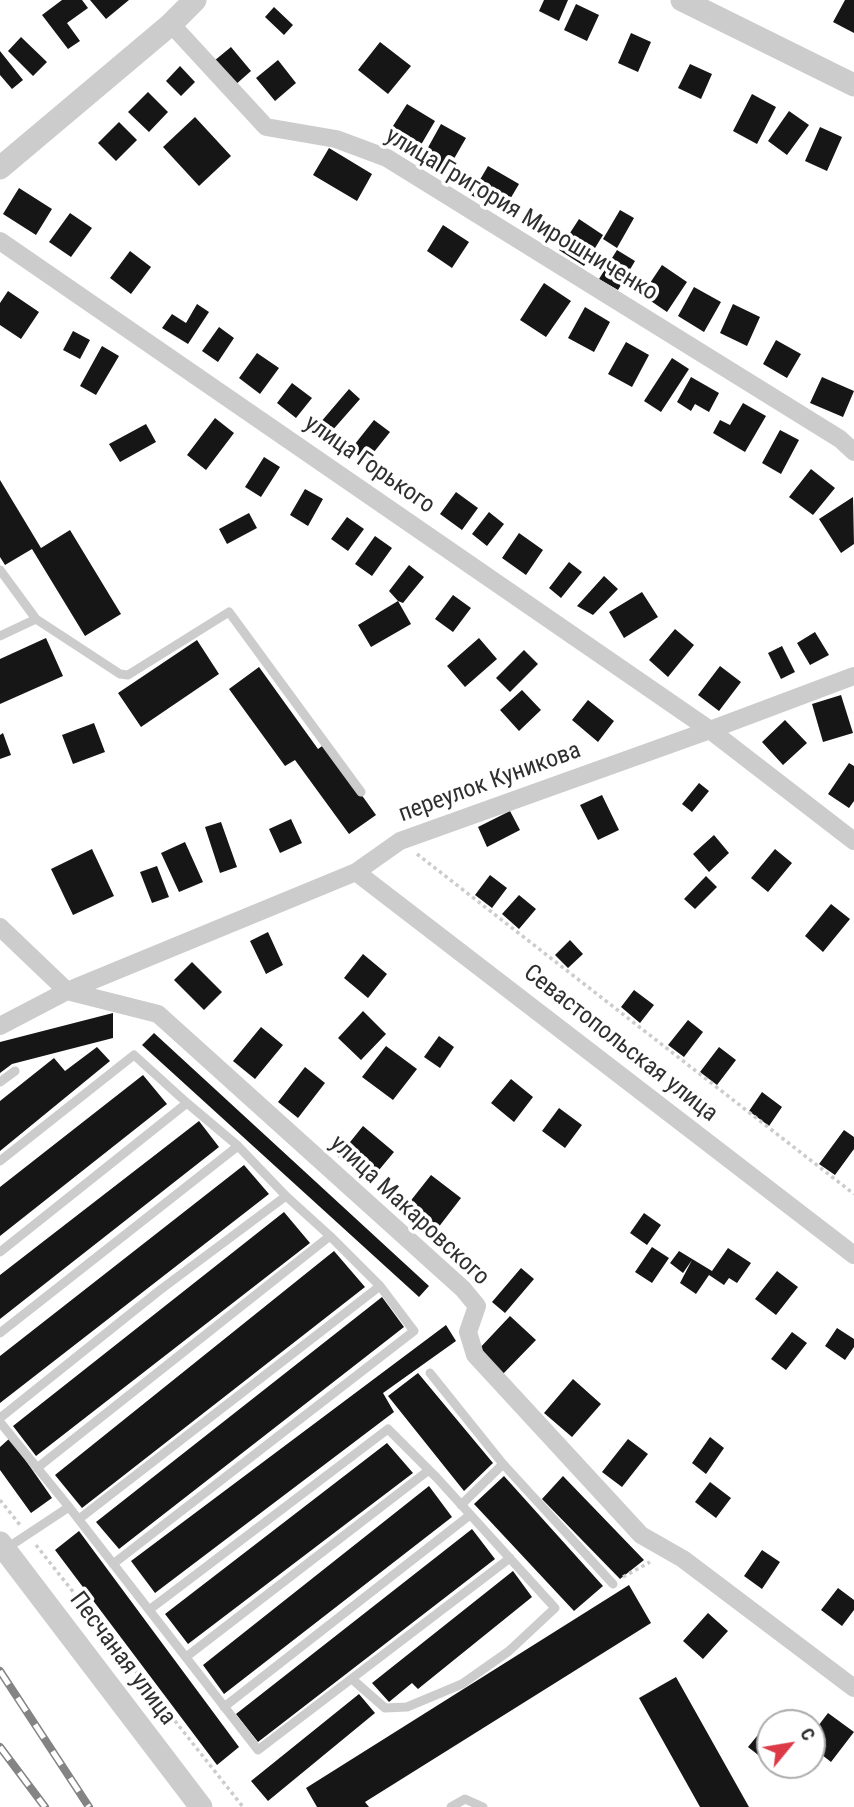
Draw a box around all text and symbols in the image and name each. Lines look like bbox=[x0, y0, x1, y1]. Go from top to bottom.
street label: улица Григория Мирошниченко bbox=[380, 122, 662, 308]
street label: улица Горького bbox=[298, 409, 440, 521]
street label: переулок Куникова bbox=[395, 737, 585, 829]
street label: Севастопольская улица bbox=[517, 959, 723, 1129]
street label: улица Макаровского bbox=[323, 1130, 495, 1292]
street label: Песчаная улица bbox=[63, 1587, 181, 1731]
north arrow bbox=[756, 1709, 826, 1779]
text: С bbox=[795, 1724, 821, 1745]

